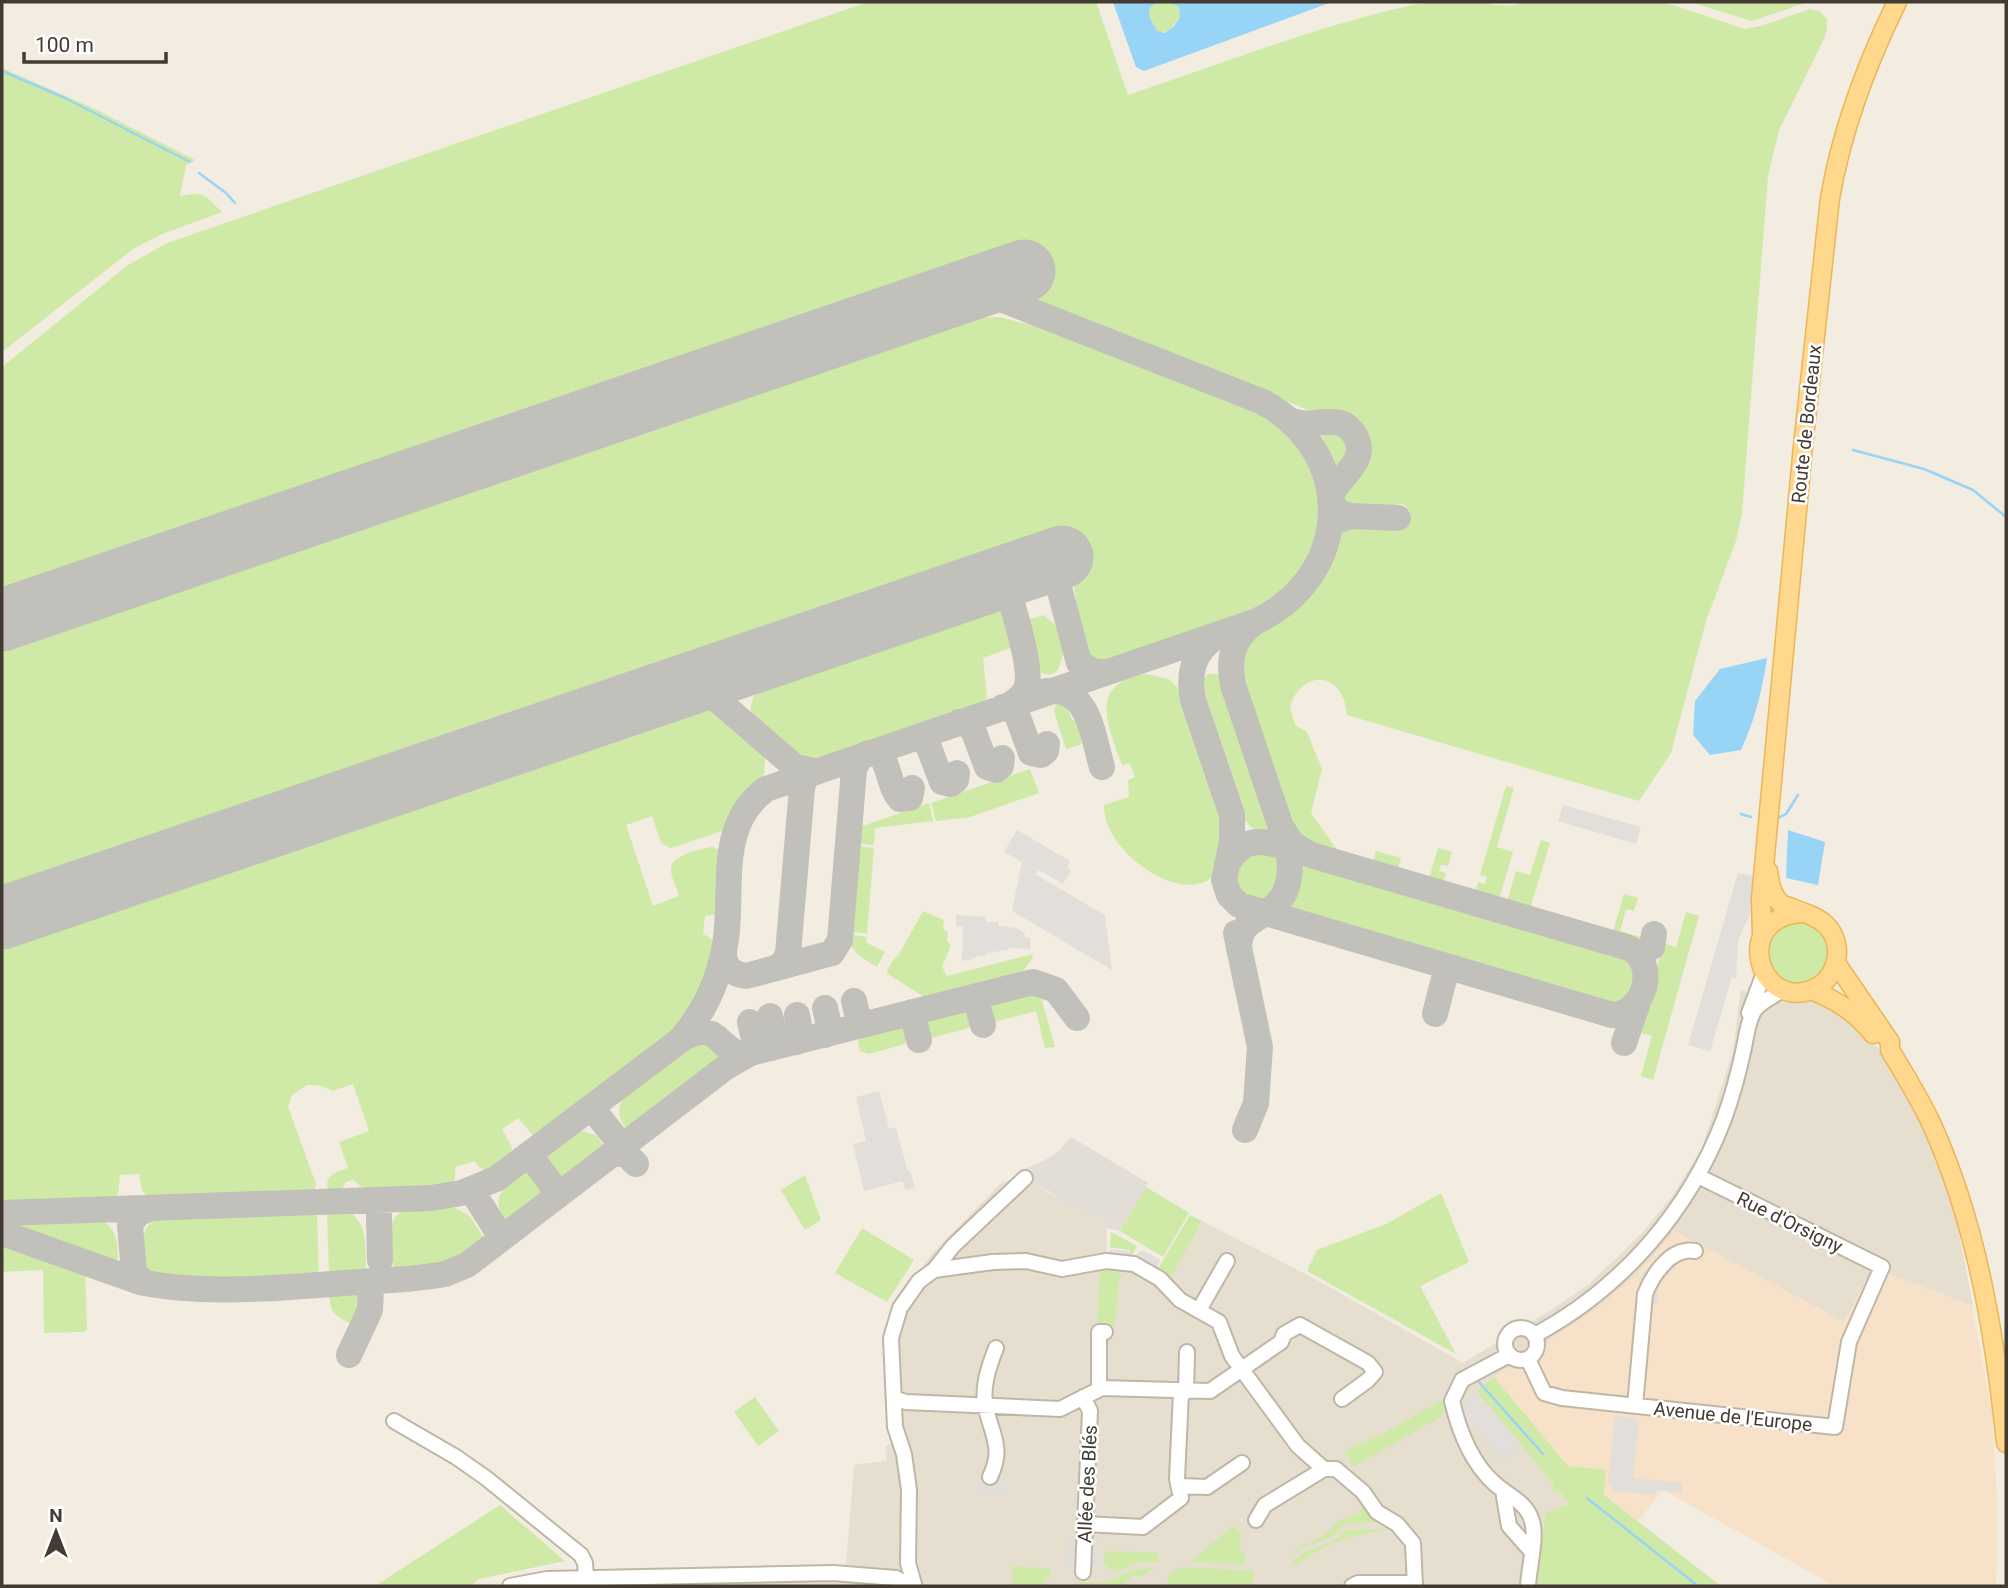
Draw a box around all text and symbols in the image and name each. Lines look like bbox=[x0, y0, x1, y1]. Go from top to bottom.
scale bar bbox=[24, 21, 166, 65]
text: 100 m bbox=[35, 33, 94, 57]
street label: Route de Bordeaux bbox=[1787, 343, 1826, 505]
street label: Rue d'Orsigny bbox=[1733, 1187, 1847, 1258]
street label: Avenue de l'Europe bbox=[1653, 1397, 1813, 1436]
street label: Allée des Blés bbox=[1073, 1424, 1102, 1544]
north arrow bbox=[21, 1497, 91, 1567]
text: N bbox=[49, 1504, 63, 1527]

